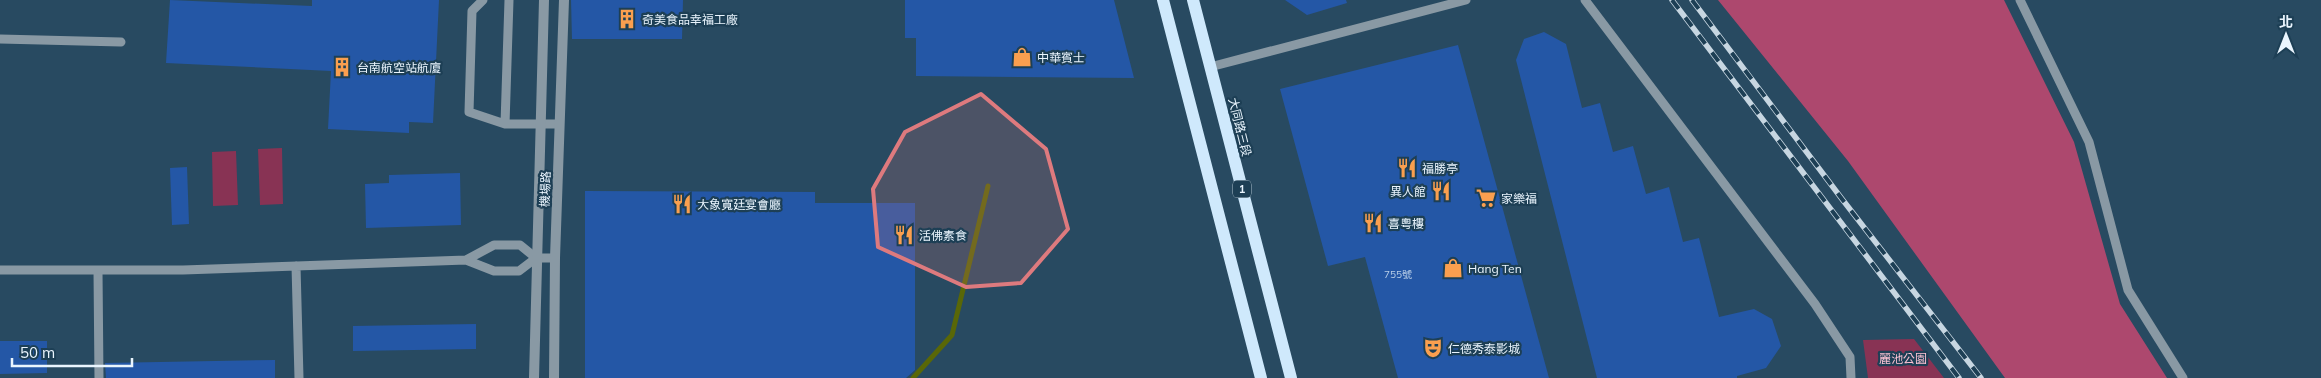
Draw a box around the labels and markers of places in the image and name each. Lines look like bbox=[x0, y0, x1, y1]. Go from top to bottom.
building icon: 奇美食品幸福工廠 bbox=[616, 8, 638, 30]
place label: 奇美食品幸福工廠 bbox=[642, 12, 738, 27]
shop icon: 中華賓士 bbox=[1011, 46, 1033, 68]
place label: 中華賓士 bbox=[1037, 50, 1085, 65]
building icon: 台南航空站航廈 bbox=[331, 56, 353, 78]
place label: 台南航空站航廈 bbox=[357, 60, 441, 75]
restaurant icon: 福勝亭 bbox=[1396, 157, 1418, 179]
place label: 福勝亭 bbox=[1422, 161, 1458, 176]
restaurant icon: 異人館 bbox=[1430, 180, 1452, 202]
place label: 異人館 bbox=[1390, 184, 1426, 199]
supermarket icon: 家樂福 bbox=[1475, 187, 1497, 209]
place label: 家樂福 bbox=[1501, 191, 1537, 206]
restaurant icon: 大象寬廷宴會廳 bbox=[671, 193, 693, 215]
place label: 大象寬廷宴會廳 bbox=[697, 197, 781, 212]
restaurant icon: 喜粵樓 bbox=[1362, 212, 1384, 234]
place label: 喜粵樓 bbox=[1388, 216, 1424, 231]
restaurant icon: 活佛素食 bbox=[893, 224, 915, 246]
place label: 活佛素食 bbox=[919, 228, 967, 243]
shop icon: Hang Ten bbox=[1442, 257, 1464, 279]
place label: Hang Ten bbox=[1468, 261, 1522, 276]
theatre icon: 仁德秀泰影城 bbox=[1422, 337, 1444, 359]
place label: 仁德秀泰影城 bbox=[1448, 341, 1520, 356]

